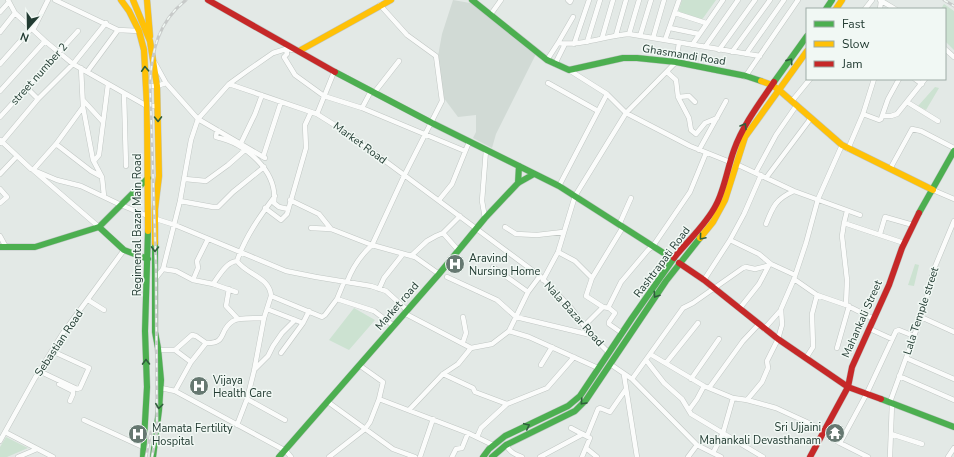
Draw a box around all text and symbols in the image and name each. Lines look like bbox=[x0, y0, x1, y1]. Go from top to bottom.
north arrow bbox=[8, 8, 48, 48]
legend bbox=[806, 8, 946, 80]
text: Fast bbox=[842, 16, 865, 32]
text: N bbox=[18, 28, 31, 45]
text: Slow bbox=[842, 36, 870, 52]
street label: street number 2 bbox=[7, 40, 71, 108]
street label: Ghasmandi Road bbox=[641, 41, 727, 69]
text: Jam bbox=[841, 56, 863, 72]
one-way arrow bbox=[785, 58, 793, 65]
one-way arrow bbox=[141, 66, 150, 72]
one-way arrow bbox=[153, 116, 162, 122]
street label: Market Road bbox=[330, 119, 390, 167]
one-way arrow bbox=[739, 123, 747, 130]
street label: Regimental Bazar Main Road bbox=[130, 154, 145, 296]
street label: Rashtrapati Road bbox=[630, 223, 694, 301]
one-way arrow bbox=[700, 232, 707, 239]
one-way arrow bbox=[151, 246, 159, 252]
place label: Aravind Nursing Home bbox=[469, 251, 540, 279]
hospital icon: Aravind Nursing Home bbox=[444, 253, 466, 275]
street label: Lala Temple street bbox=[900, 265, 942, 357]
street label: Nala Bazar Road bbox=[541, 278, 607, 350]
street label: Mahankali Street bbox=[838, 278, 886, 360]
street label: Market road bbox=[372, 279, 422, 333]
one-way arrow bbox=[654, 291, 661, 298]
street label: Sebastian Road bbox=[31, 307, 87, 379]
one-way arrow bbox=[142, 359, 150, 365]
place label: Vijaya Health Care bbox=[212, 373, 272, 401]
hospital icon: Vijaya Health Care bbox=[188, 375, 210, 397]
one-way arrow bbox=[580, 397, 588, 405]
one-way arrow bbox=[155, 403, 164, 409]
place label: Sri Ujjaini Mahankali Devasthanam bbox=[700, 420, 821, 448]
place label: Mamata Fertility Hospital bbox=[152, 421, 233, 449]
temple icon: Sri Ujjaini Mahankali Devasthanam bbox=[824, 422, 846, 444]
hospital icon: Mamata Fertility Hospital bbox=[127, 423, 149, 445]
one-way arrow bbox=[522, 423, 530, 431]

